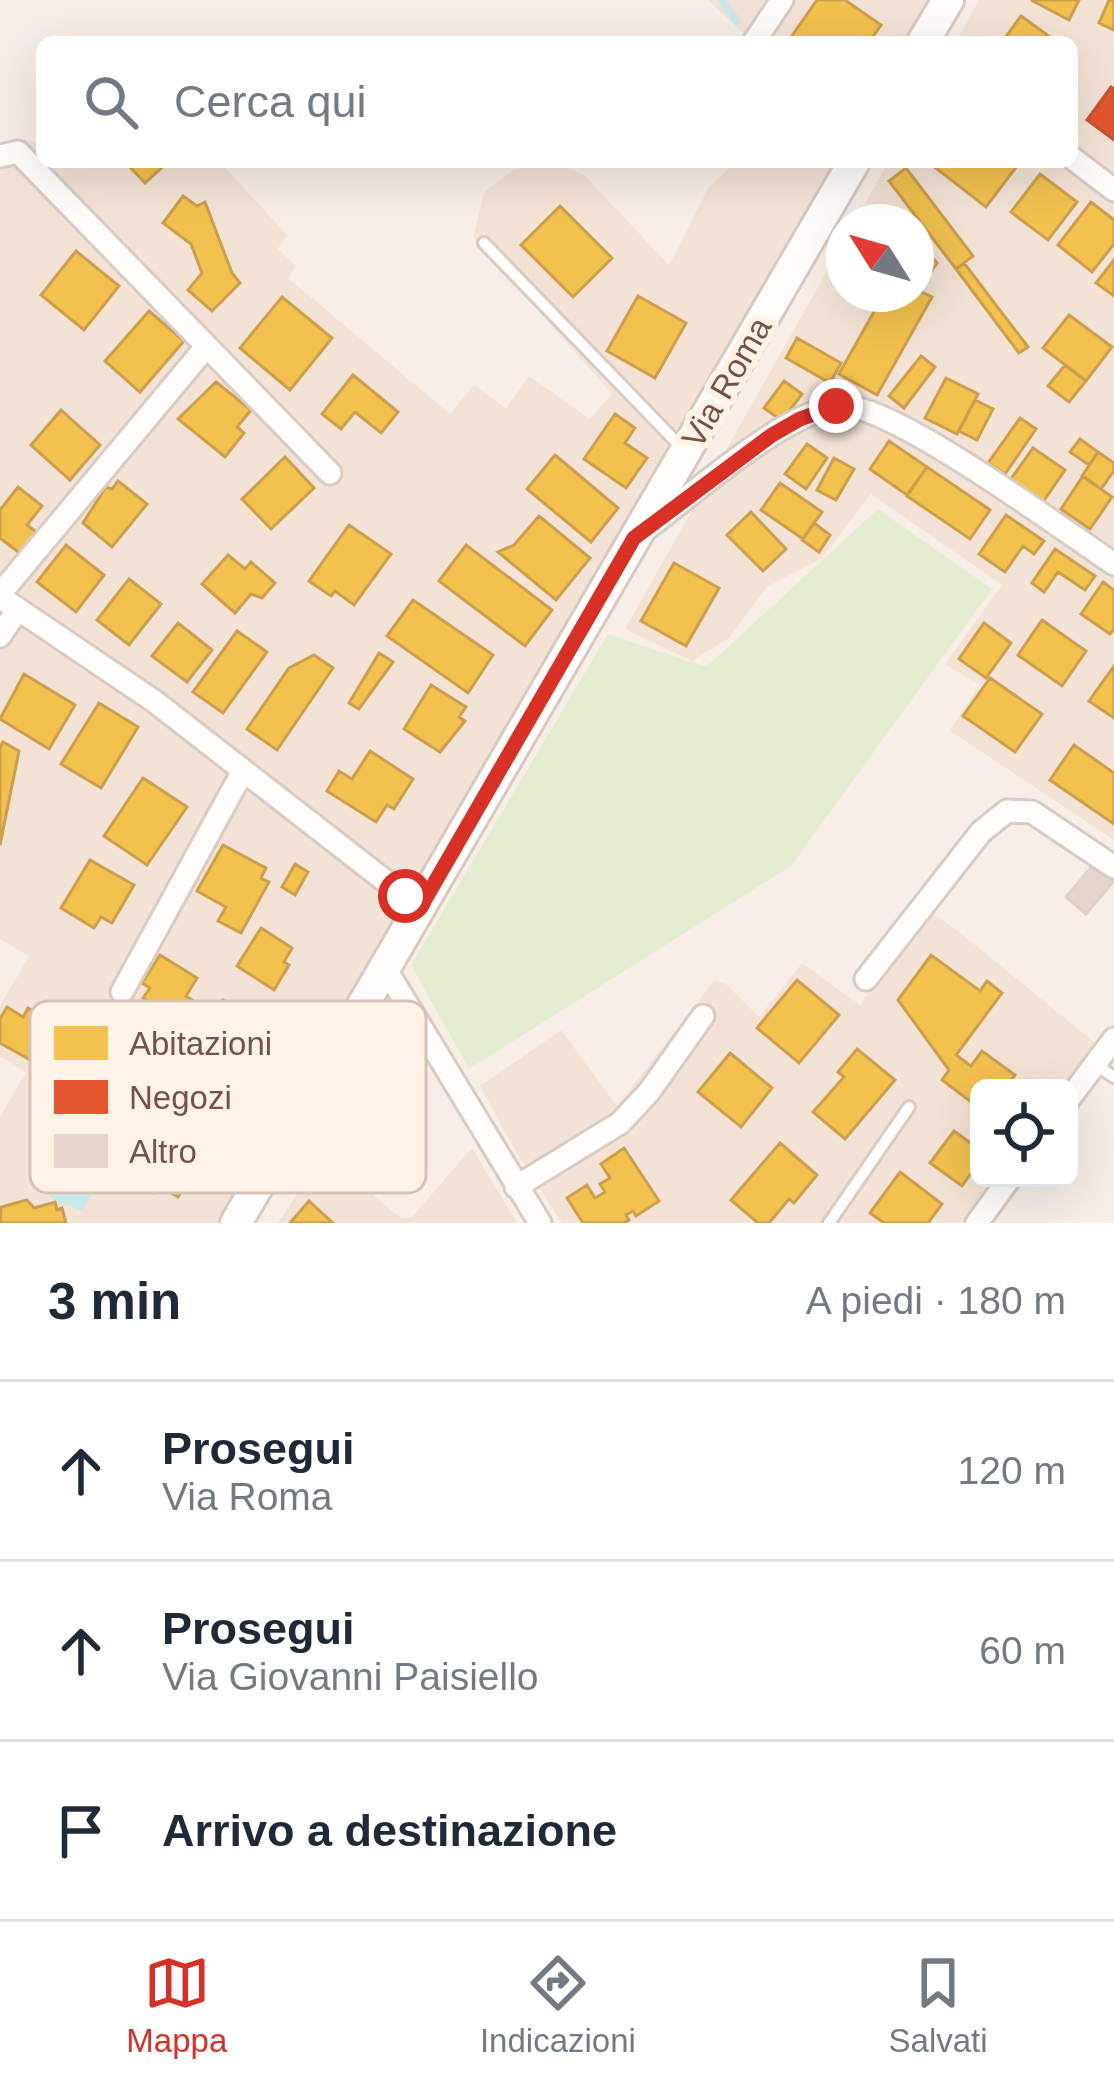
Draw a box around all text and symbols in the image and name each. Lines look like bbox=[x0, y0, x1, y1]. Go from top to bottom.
search box bbox=[36, 36, 1078, 168]
icon: search bbox=[78, 69, 144, 135]
text: Cerca qui bbox=[174, 76, 367, 127]
north arrow bbox=[826, 204, 934, 312]
street label: Via Roma bbox=[674, 310, 779, 454]
route end bbox=[809, 379, 863, 433]
route start bbox=[378, 869, 432, 923]
legend bbox=[30, 1001, 426, 1193]
text: Abitazioni bbox=[129, 1025, 272, 1062]
text: Negozi bbox=[129, 1079, 232, 1116]
map controls bbox=[970, 1079, 1078, 1187]
button: locate bbox=[970, 1079, 1078, 1187]
text: Altro bbox=[129, 1133, 197, 1170]
text: 3 min bbox=[48, 1273, 181, 1330]
text: A piedi · 180 m bbox=[806, 1279, 1066, 1322]
text: Prosegui bbox=[162, 1423, 355, 1474]
icon: ahead bbox=[48, 1438, 114, 1504]
text: 120 m bbox=[958, 1449, 1066, 1492]
text: Via Roma bbox=[162, 1475, 333, 1518]
text: Prosegui bbox=[162, 1603, 355, 1654]
icon: ahead bbox=[48, 1618, 114, 1684]
text: 60 m bbox=[979, 1629, 1066, 1672]
text: Via Giovanni Paisiello bbox=[162, 1655, 539, 1698]
icon: arrive bbox=[48, 1798, 114, 1864]
text: Arrivo a destinazione bbox=[162, 1805, 617, 1856]
tab: Mappa bbox=[126, 1950, 227, 2060]
tab: Indicazioni bbox=[480, 1950, 636, 2060]
tab: Salvati bbox=[889, 1950, 988, 2060]

